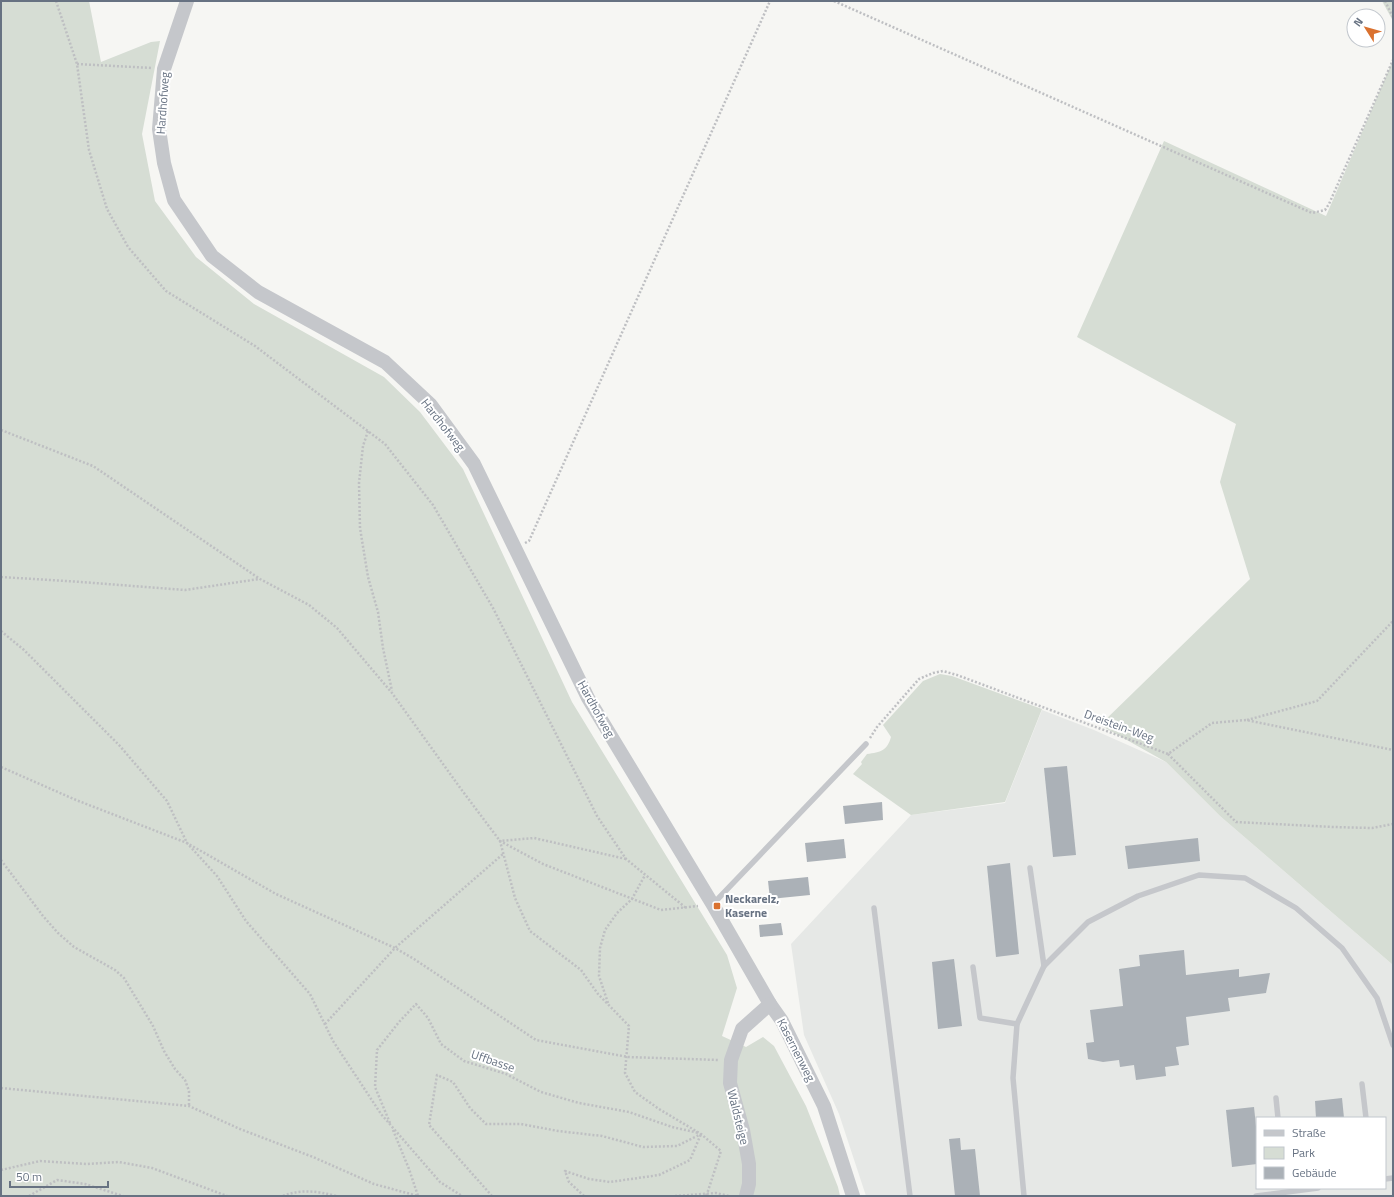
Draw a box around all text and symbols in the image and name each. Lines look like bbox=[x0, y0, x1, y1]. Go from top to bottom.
north arrow bbox=[1346, 8, 1386, 48]
text: N bbox=[1349, 14, 1367, 30]
street label: Hardhofweg bbox=[151, 71, 174, 135]
street label: Hardhofweg bbox=[417, 394, 470, 455]
street label: Hardhofweg bbox=[573, 677, 620, 741]
street label: Dreistein-Weg bbox=[1082, 704, 1157, 747]
place label: Neckarelz, Kaserne bbox=[725, 889, 779, 922]
marker: Neckarelz, Kaserne bbox=[712, 901, 722, 911]
street label: Kasernenweg bbox=[772, 1015, 821, 1085]
street label: Uffbasse bbox=[469, 1044, 518, 1077]
street label: Waldsteige bbox=[722, 1087, 755, 1146]
legend bbox=[1256, 1117, 1386, 1189]
text: Straße bbox=[1292, 1123, 1326, 1142]
text: Park bbox=[1292, 1143, 1315, 1162]
scale bar bbox=[10, 1163, 108, 1189]
text: Gebäude bbox=[1292, 1163, 1337, 1182]
text: 50 m bbox=[16, 1167, 42, 1186]

